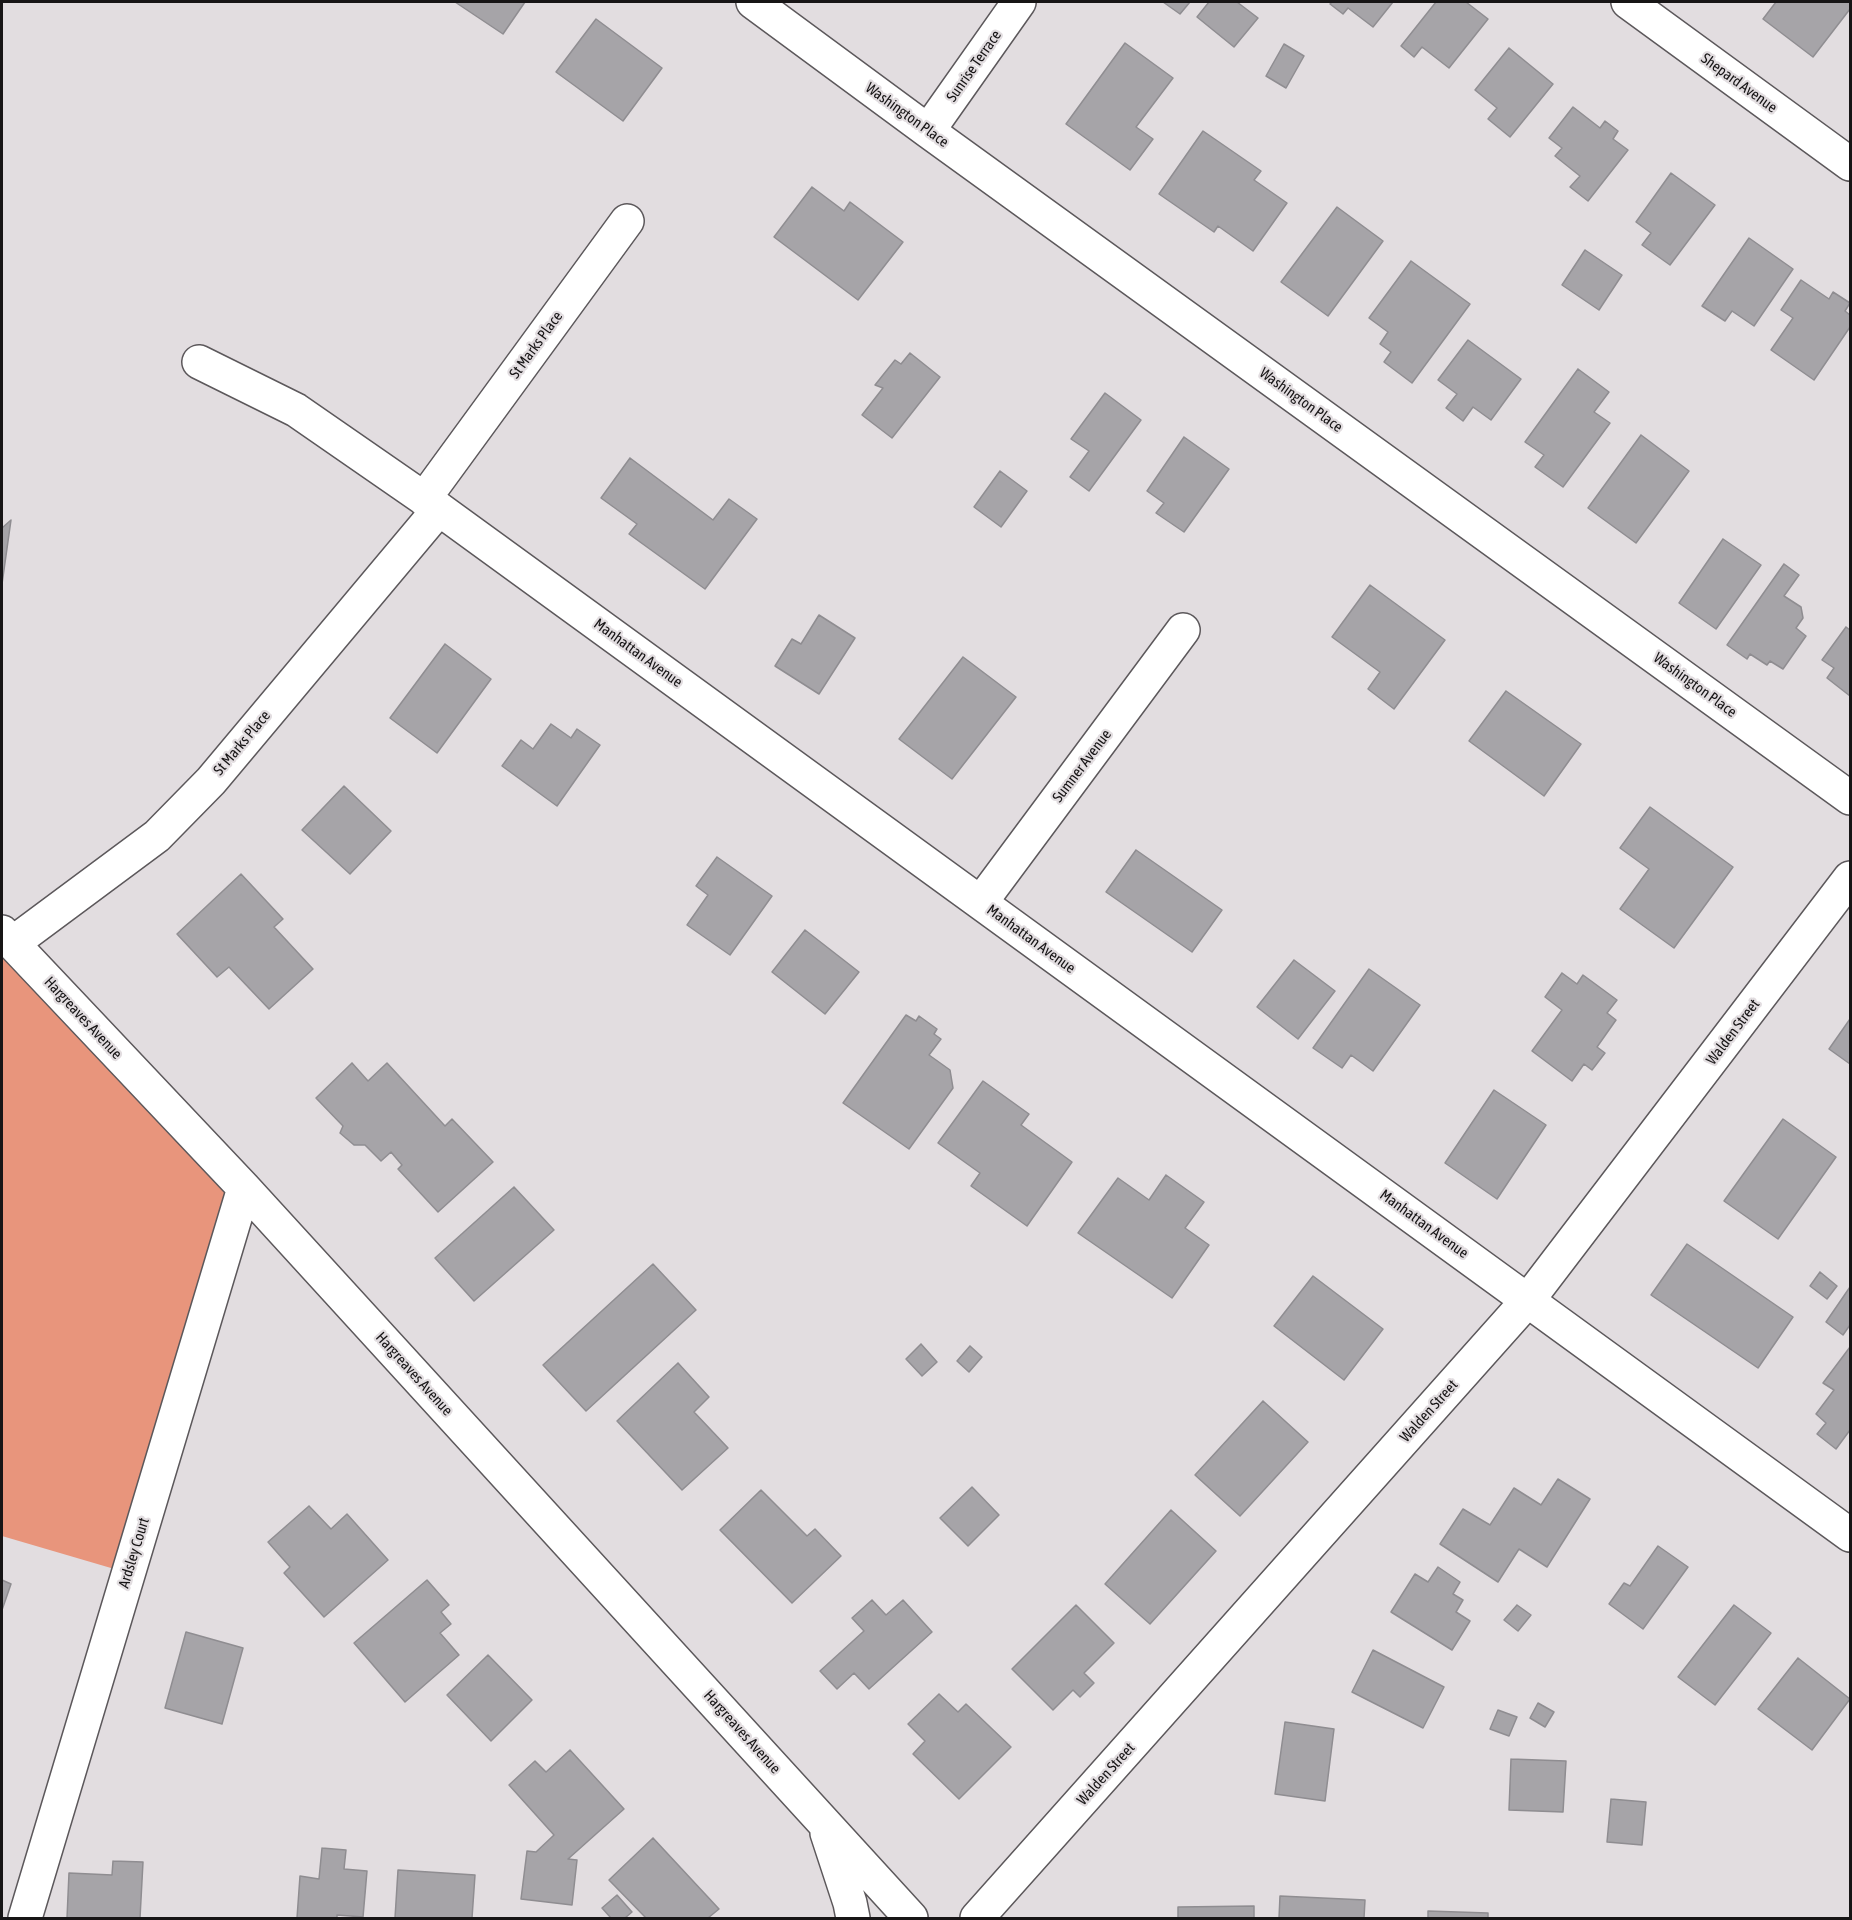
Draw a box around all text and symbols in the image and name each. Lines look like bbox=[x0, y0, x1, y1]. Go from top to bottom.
street label: Sunrise Terrace bbox=[943, 27, 1005, 105]
street label: Shepard Avenue bbox=[1697, 49, 1781, 117]
street label: Washington Place bbox=[862, 79, 952, 151]
street label: St Marks Place bbox=[506, 308, 566, 382]
street label: Washington Place bbox=[1256, 364, 1346, 436]
street label: Manhattan Avenue bbox=[590, 615, 686, 691]
street label: Washington Place bbox=[1650, 649, 1740, 721]
street label: St Marks Place bbox=[210, 707, 274, 779]
street label: Sumner Avenue bbox=[1049, 726, 1115, 806]
street label: Manhattan Avenue bbox=[983, 901, 1079, 977]
street label: Hargreaves Avenue bbox=[40, 973, 126, 1063]
street label: Walden Street bbox=[1703, 996, 1763, 1068]
street label: Manhattan Avenue bbox=[1376, 1186, 1472, 1262]
street label: Hargreaves Avenue bbox=[372, 1329, 456, 1419]
street label: Walden Street bbox=[1396, 1376, 1462, 1446]
street label: Ardsley Court bbox=[115, 1516, 153, 1590]
street label: Hargreaves Avenue bbox=[700, 1687, 784, 1777]
street label: Walden Street bbox=[1073, 1739, 1139, 1809]

